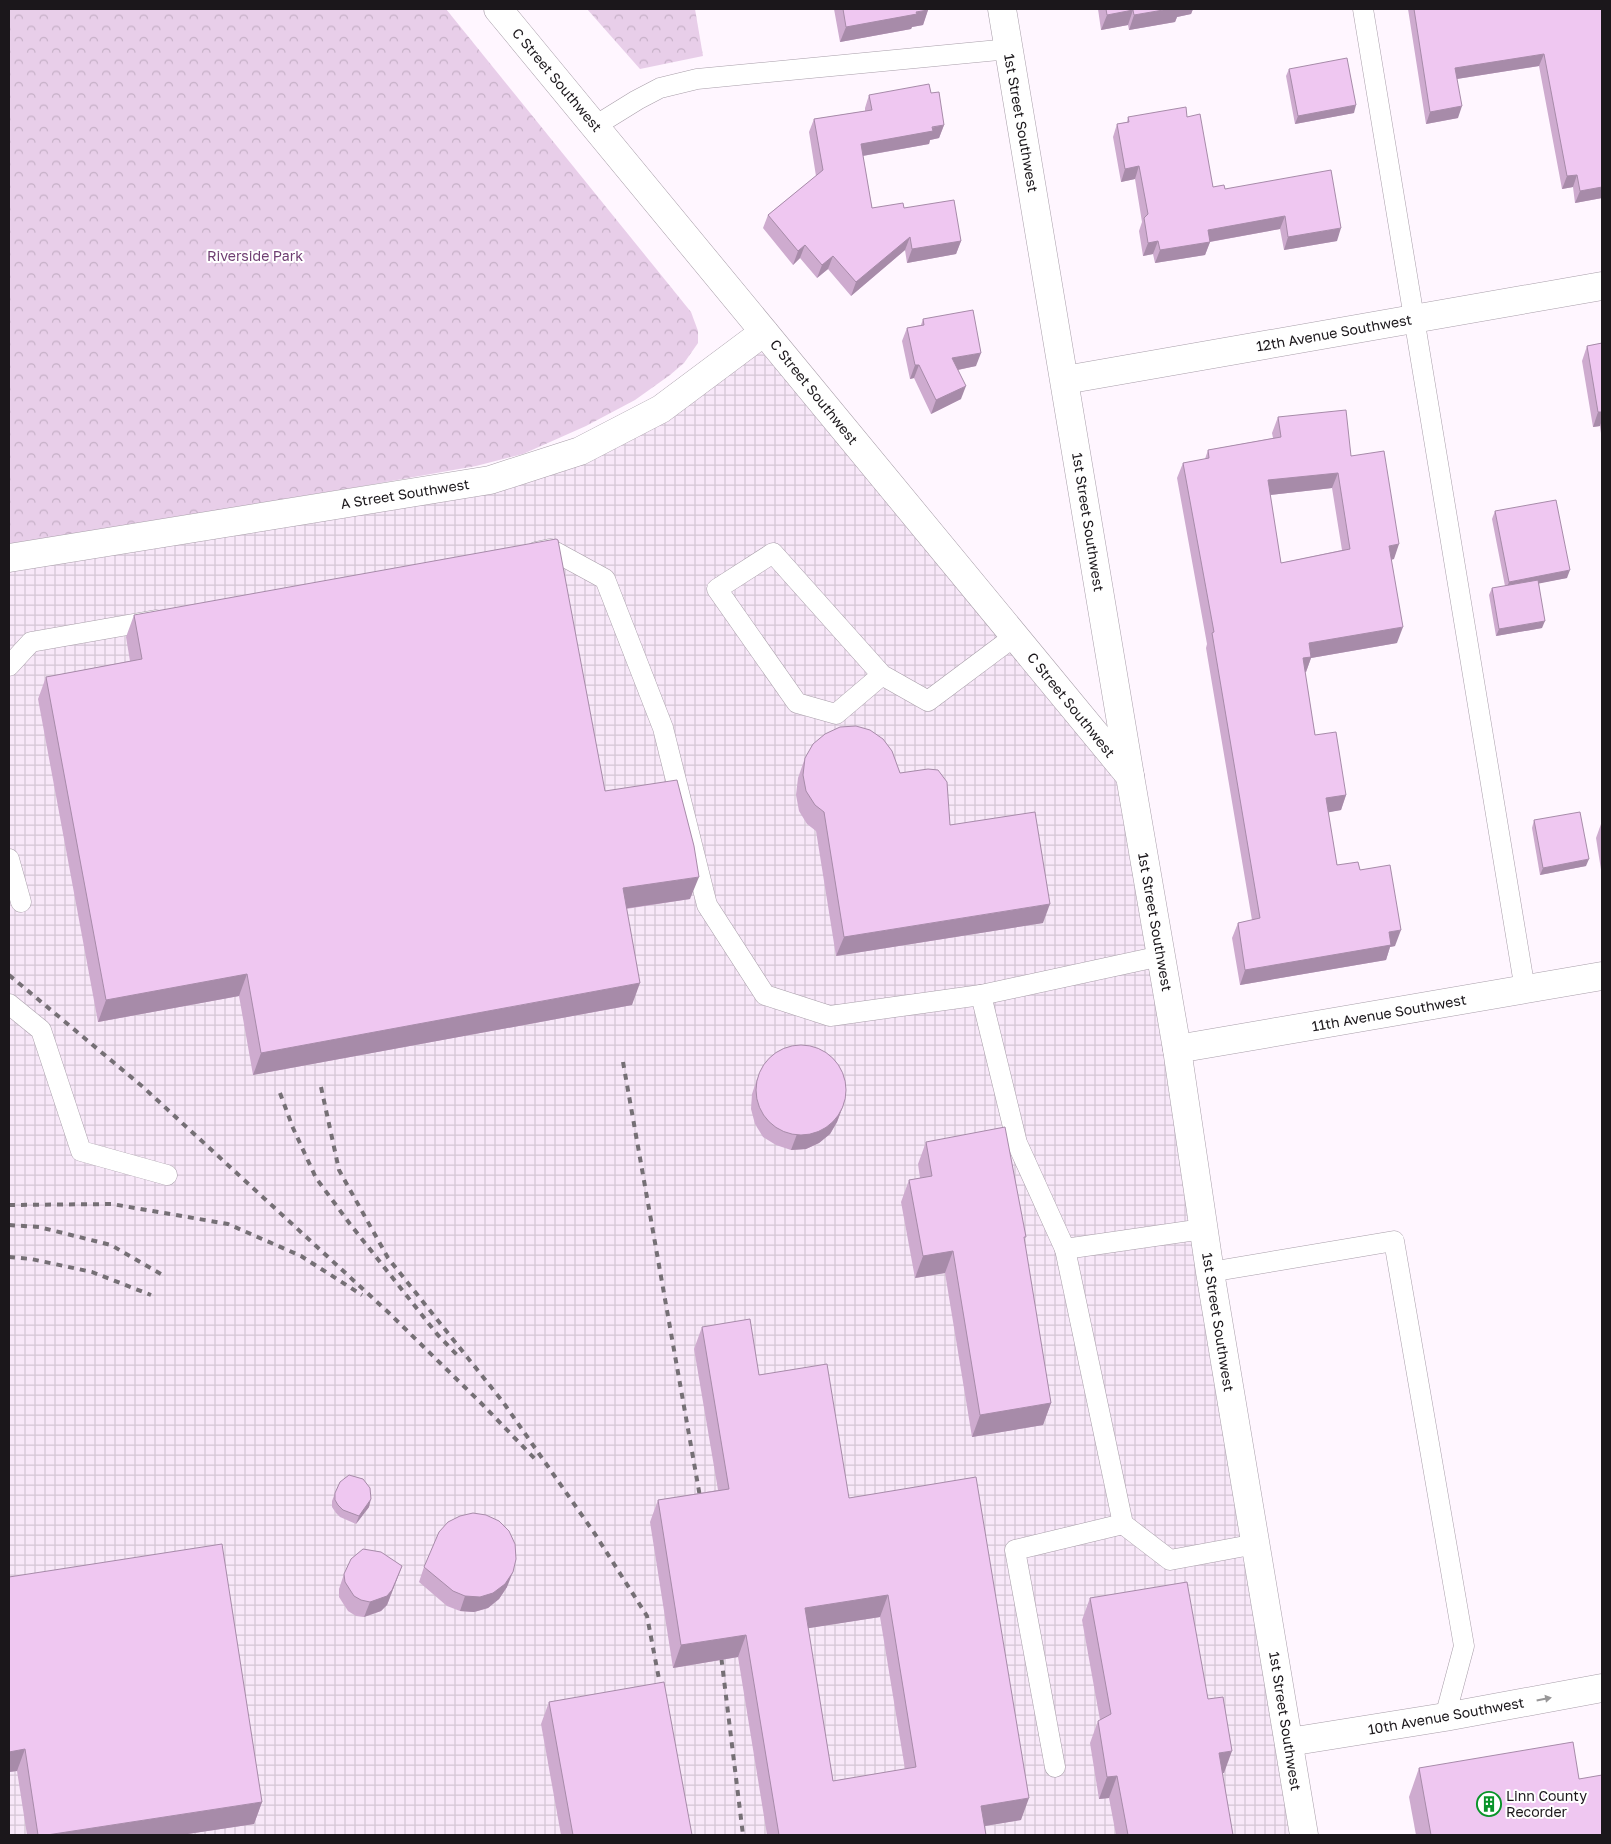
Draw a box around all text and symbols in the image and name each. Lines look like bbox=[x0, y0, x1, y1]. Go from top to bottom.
street label: C Street Southwest bbox=[509, 24, 606, 135]
street label: 1st Street Southwest bbox=[1001, 52, 1042, 194]
park label: Riverside Park bbox=[207, 247, 303, 264]
street label: 12th Avenue Southwest bbox=[1255, 310, 1413, 355]
street label: C Street Southwest bbox=[767, 336, 862, 448]
street label: 1st Street Southwest bbox=[1069, 451, 1108, 593]
street label: A Street Southwest bbox=[339, 475, 470, 512]
street label: C Street Southwest bbox=[1024, 649, 1119, 761]
street label: 1st Street Southwest bbox=[1135, 851, 1176, 993]
street label: 11th Avenue Southwest bbox=[1310, 991, 1467, 1034]
street label: 1st Street Southwest bbox=[1199, 1251, 1238, 1393]
street label: 1st Street Southwest bbox=[1266, 1650, 1305, 1792]
street label: 10th Avenue Southwest bbox=[1366, 1693, 1525, 1738]
one-way arrow bbox=[1537, 1694, 1553, 1702]
place label: Linn County Recorder bbox=[1506, 1787, 1587, 1820]
building icon: Linn County Recorder bbox=[1476, 1791, 1502, 1817]

